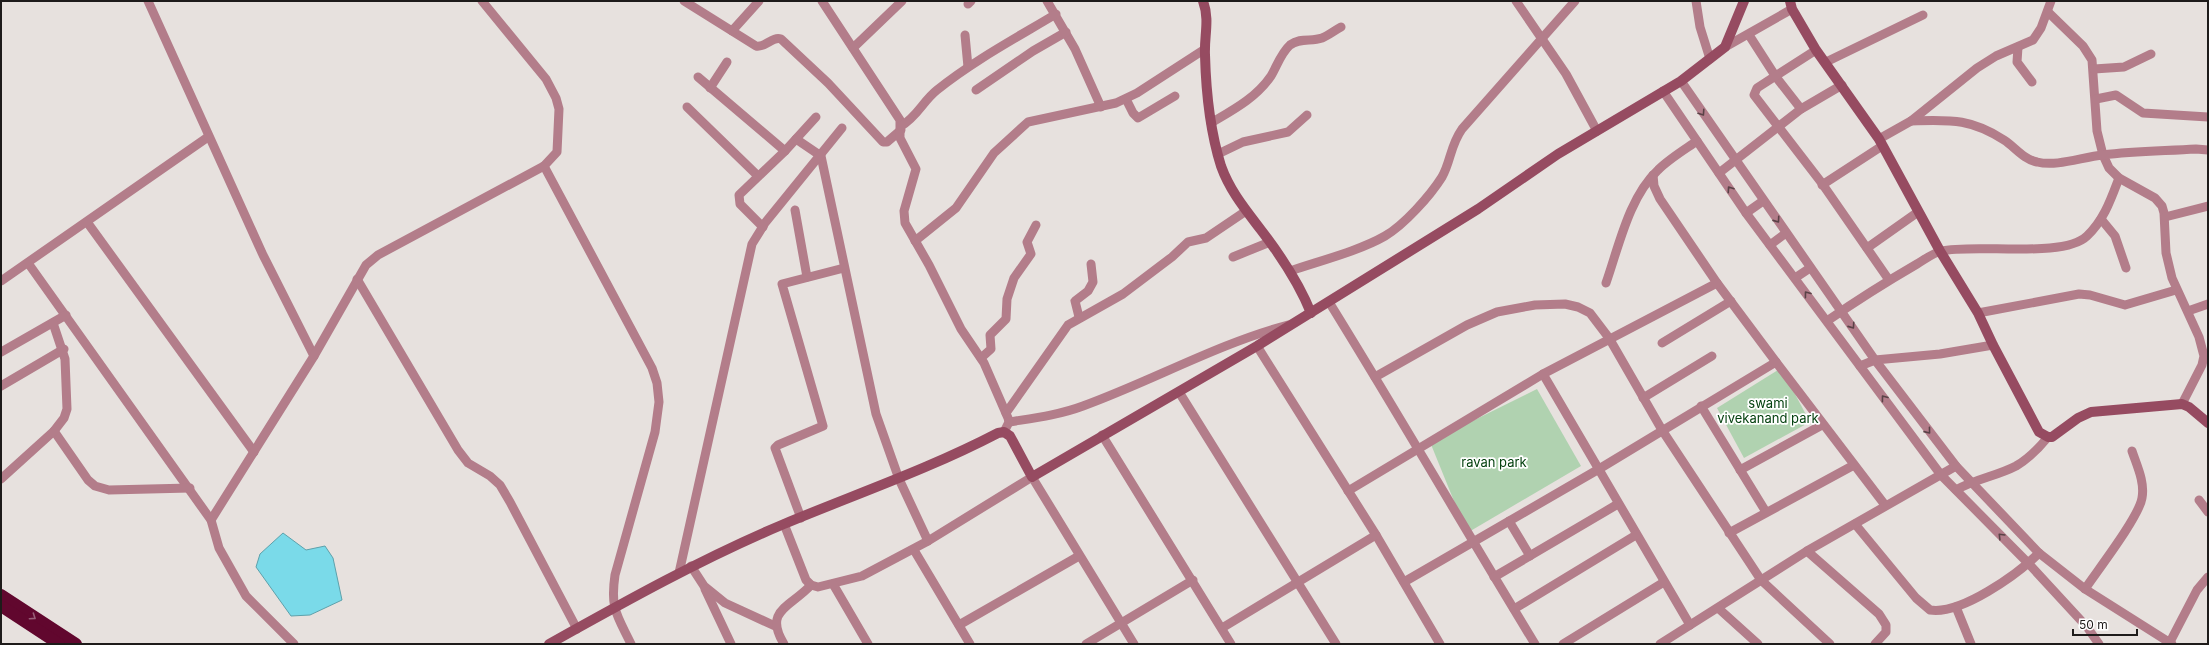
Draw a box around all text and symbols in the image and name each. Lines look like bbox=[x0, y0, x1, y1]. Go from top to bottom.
one-way arrow bbox=[1697, 109, 1705, 116]
one-way arrow bbox=[1727, 186, 1735, 193]
one-way arrow bbox=[1772, 215, 1779, 222]
one-way arrow bbox=[1804, 291, 1812, 298]
one-way arrow bbox=[1847, 322, 1855, 329]
park label: swami vivekanand park bbox=[1717, 395, 1819, 426]
one-way arrow bbox=[1882, 396, 1889, 403]
one-way arrow bbox=[1924, 426, 1931, 433]
park label: ravan park bbox=[1461, 454, 1527, 470]
one-way arrow bbox=[1998, 533, 2006, 541]
scale bar bbox=[2073, 611, 2137, 637]
one-way arrow bbox=[29, 612, 36, 620]
text: 50 m bbox=[2079, 617, 2108, 632]

